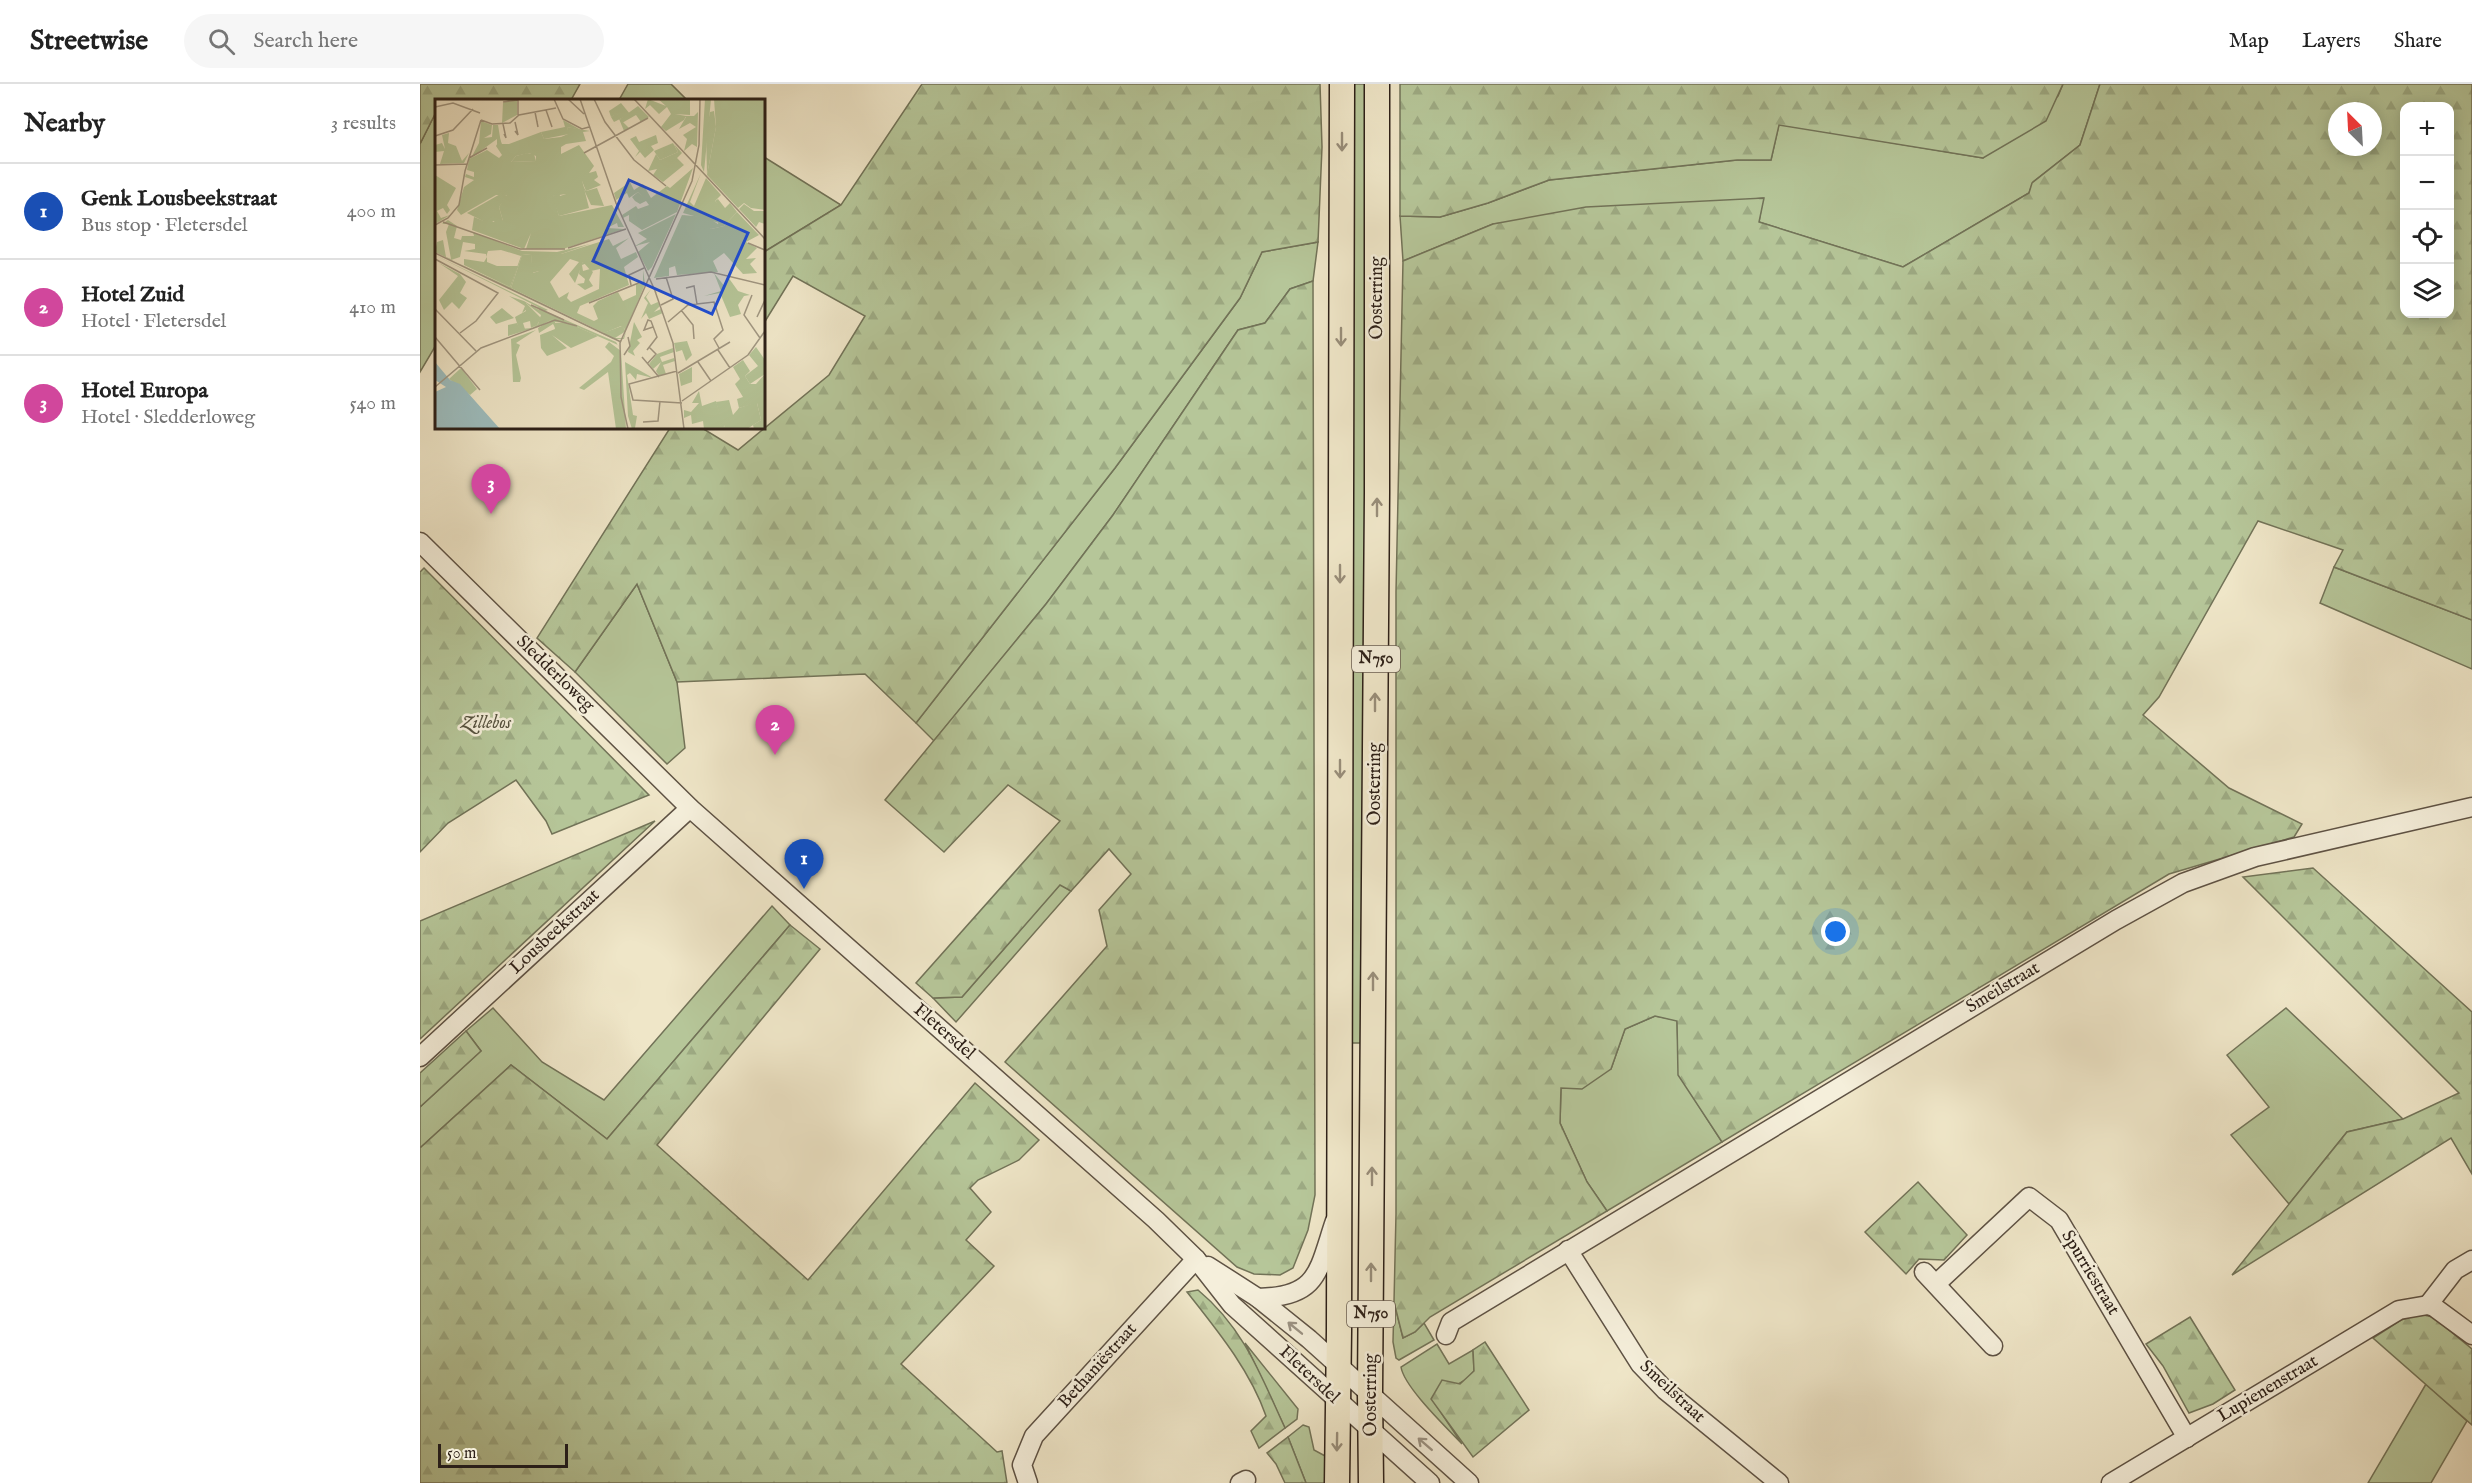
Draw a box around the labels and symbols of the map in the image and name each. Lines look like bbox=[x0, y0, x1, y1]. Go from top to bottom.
inset map bbox=[435, 99, 765, 429]
north arrow bbox=[2328, 102, 2382, 156]
one-way arrow bbox=[1336, 132, 1348, 152]
street label: Oosterring bbox=[1366, 256, 1389, 339]
one-way arrow bbox=[1335, 327, 1347, 347]
pin: 3 bbox=[472, 464, 510, 514]
one-way arrow bbox=[1371, 497, 1383, 517]
one-way arrow bbox=[1334, 564, 1346, 584]
street label: Sledderloweg bbox=[511, 631, 599, 717]
road number: N750 bbox=[1352, 646, 1400, 672]
one-way arrow bbox=[1369, 692, 1381, 712]
pin: 2 bbox=[756, 706, 794, 755]
park label: Zillebos bbox=[459, 712, 512, 735]
street label: Oosterring bbox=[1364, 742, 1387, 825]
one-way arrow bbox=[1334, 759, 1346, 779]
pin: 1 bbox=[784, 840, 824, 889]
street label: Lousbeekstraat bbox=[505, 884, 605, 980]
your location bbox=[1821, 917, 1850, 946]
street label: Smeilstraat bbox=[1962, 957, 2044, 1019]
one-way arrow bbox=[1367, 971, 1379, 991]
street label: Fletersdel bbox=[908, 999, 980, 1065]
one-way arrow bbox=[1366, 1166, 1378, 1186]
street label: Spurriestraat bbox=[2056, 1226, 2124, 1320]
one-way arrow bbox=[1365, 1262, 1377, 1282]
road number: N750 bbox=[1347, 1301, 1395, 1327]
street label: Bethaniëstraat bbox=[1054, 1318, 1142, 1414]
one-way arrow bbox=[1287, 1321, 1303, 1334]
street label: Fletersdel bbox=[1274, 1341, 1344, 1409]
street label: Lupienenstraat bbox=[2214, 1350, 2322, 1428]
street label: Oosterring bbox=[1360, 1353, 1383, 1436]
street label: Smeilstraat bbox=[1634, 1356, 1710, 1428]
one-way arrow bbox=[1331, 1432, 1343, 1452]
one-way arrow bbox=[1418, 1437, 1433, 1451]
scale bar bbox=[438, 1441, 568, 1468]

